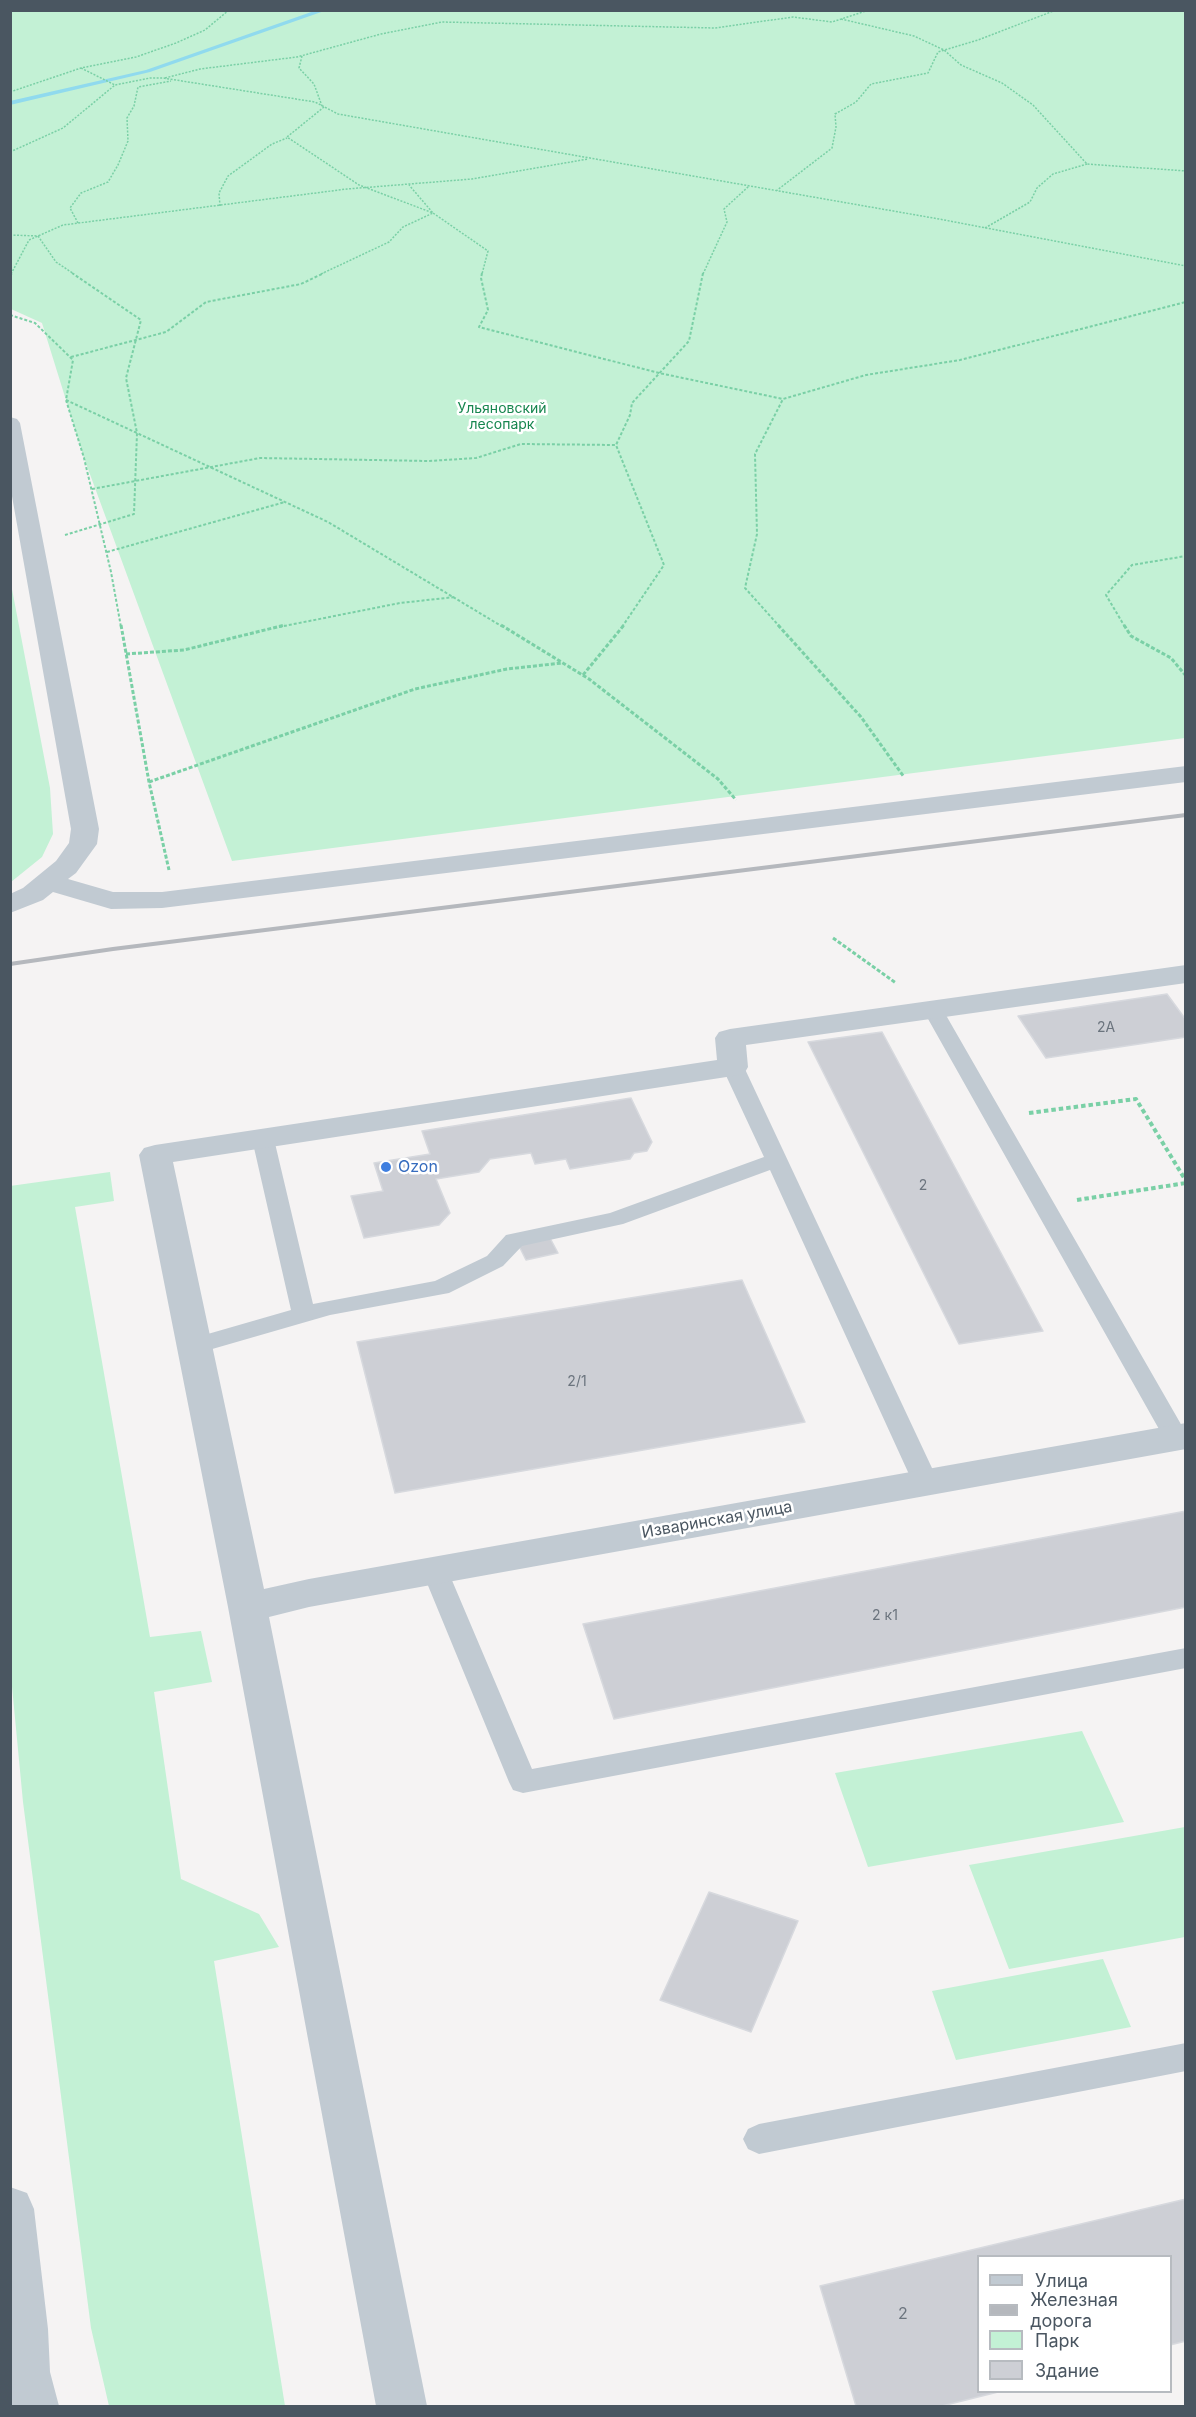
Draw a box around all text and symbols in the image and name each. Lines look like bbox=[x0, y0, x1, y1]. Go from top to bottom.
park label: Ульяновский лесопарк bbox=[457, 401, 547, 434]
house number: 2А bbox=[1097, 1020, 1115, 1036]
place label: Ozon bbox=[398, 1157, 438, 1177]
marker: Ozon bbox=[379, 1160, 393, 1174]
house number: 2 bbox=[919, 1178, 927, 1194]
house number: 2/1 bbox=[567, 1374, 587, 1390]
street label: Изваринская улица bbox=[640, 1497, 794, 1543]
house number: 2 к1 bbox=[872, 1608, 898, 1624]
legend bbox=[977, 2255, 1172, 2393]
text: Улица bbox=[1035, 2270, 1088, 2291]
text: Железная дорога bbox=[1030, 2289, 1118, 2331]
house number: 2 bbox=[898, 2304, 908, 2324]
text: Парк bbox=[1035, 2330, 1079, 2351]
text: Здание bbox=[1035, 2360, 1099, 2381]

